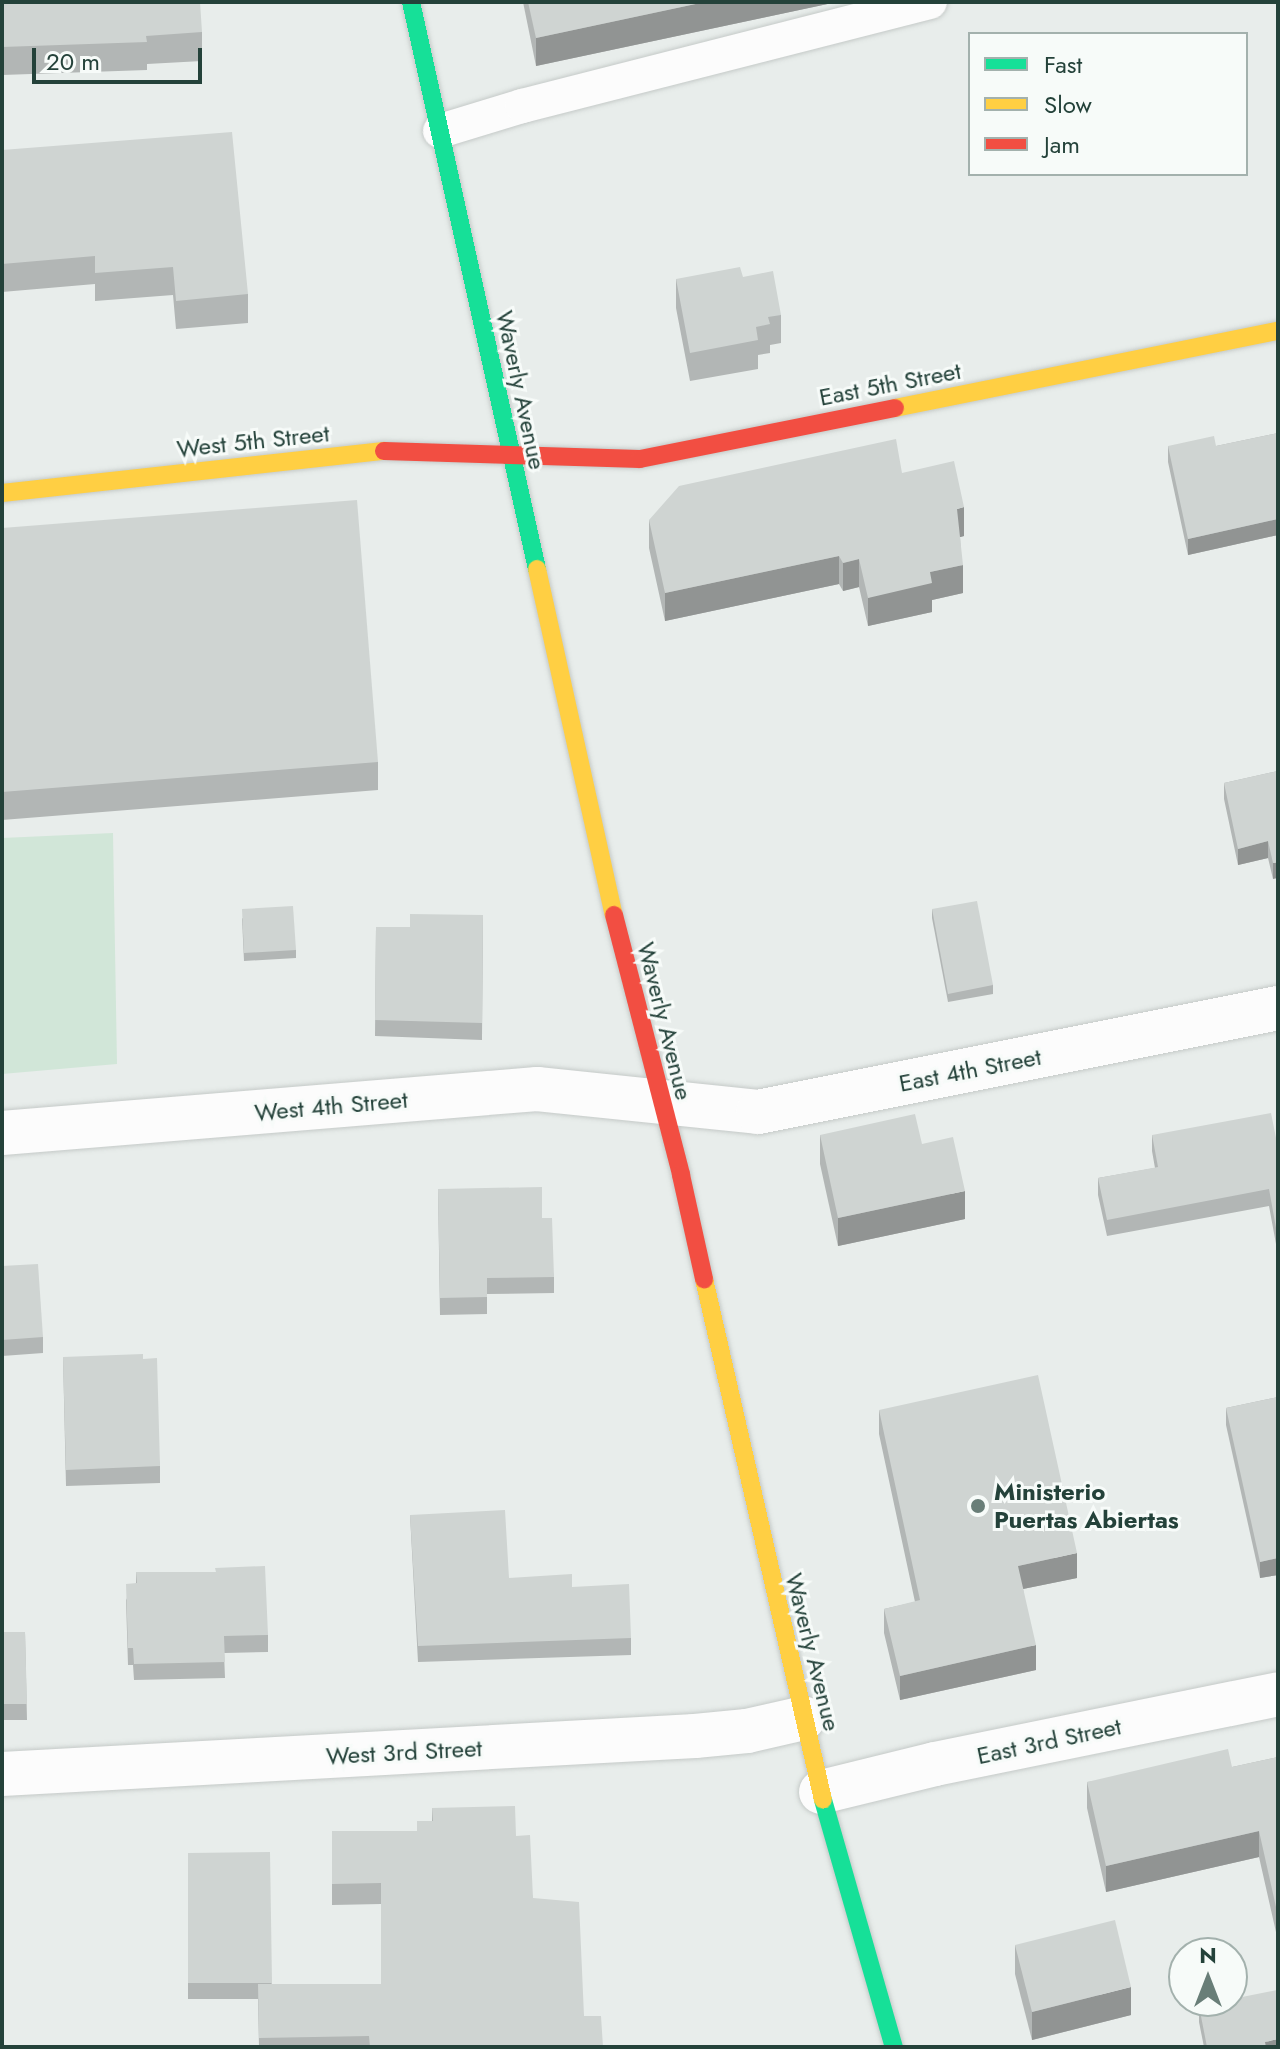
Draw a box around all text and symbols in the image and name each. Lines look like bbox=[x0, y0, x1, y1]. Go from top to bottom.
scale bar bbox=[36, 32, 206, 82]
legend bbox=[968, 32, 1248, 176]
text: 20 m bbox=[46, 44, 100, 79]
text: Fast bbox=[1044, 47, 1082, 82]
text: Slow bbox=[1044, 87, 1092, 122]
text: Jam bbox=[1044, 127, 1080, 162]
street label: Waverly Avenue bbox=[490, 308, 552, 472]
street label: East 5th Street bbox=[817, 356, 963, 412]
street label: West 5th Street bbox=[175, 419, 331, 463]
street label: Waverly Avenue bbox=[631, 939, 699, 1103]
street label: East 4th Street bbox=[896, 1042, 1044, 1098]
street label: West 4th Street bbox=[253, 1085, 409, 1127]
place label: Ministerio Puertas Abiertas bbox=[994, 1478, 1179, 1534]
marker: Ministerio Puertas Abiertas bbox=[969, 1497, 987, 1515]
street label: Waverly Avenue bbox=[779, 1570, 847, 1734]
street label: East 3rd Street bbox=[974, 1712, 1124, 1770]
street label: West 3rd Street bbox=[325, 1734, 483, 1770]
north arrow bbox=[1168, 1937, 1248, 2017]
text: N bbox=[1199, 1939, 1217, 1971]

